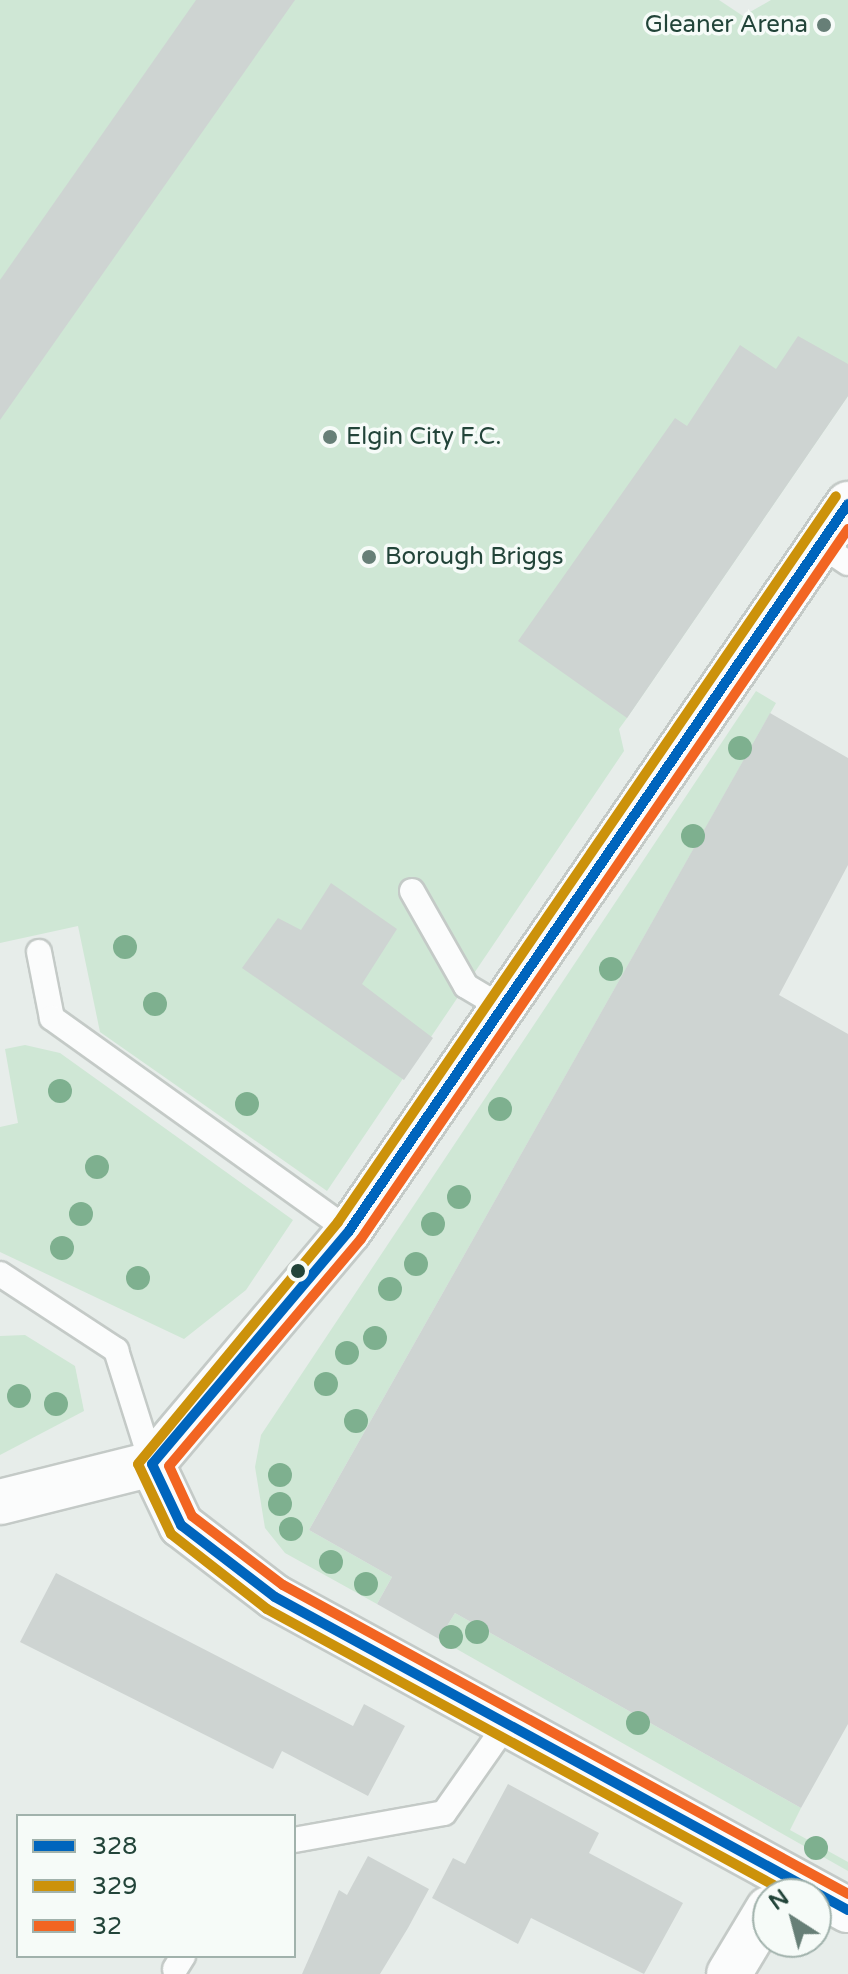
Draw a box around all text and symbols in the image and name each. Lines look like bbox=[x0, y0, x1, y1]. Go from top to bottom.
place label: Gleaner Arena bbox=[645, 11, 808, 39]
marker: Gleaner Arena bbox=[815, 16, 833, 34]
place label: Elgin City F.C. bbox=[346, 423, 502, 451]
marker: Elgin City F.C. bbox=[321, 428, 339, 446]
place label: Borough Briggs bbox=[385, 543, 564, 571]
marker: Borough Briggs bbox=[360, 548, 378, 566]
unlabelled marker bbox=[290, 1263, 306, 1279]
legend bbox=[16, 1814, 296, 1958]
text: 328 bbox=[92, 1832, 137, 1861]
text: 329 bbox=[92, 1872, 137, 1901]
north arrow bbox=[752, 1878, 832, 1958]
text: N bbox=[764, 1884, 794, 1916]
text: 32 bbox=[92, 1912, 122, 1941]

